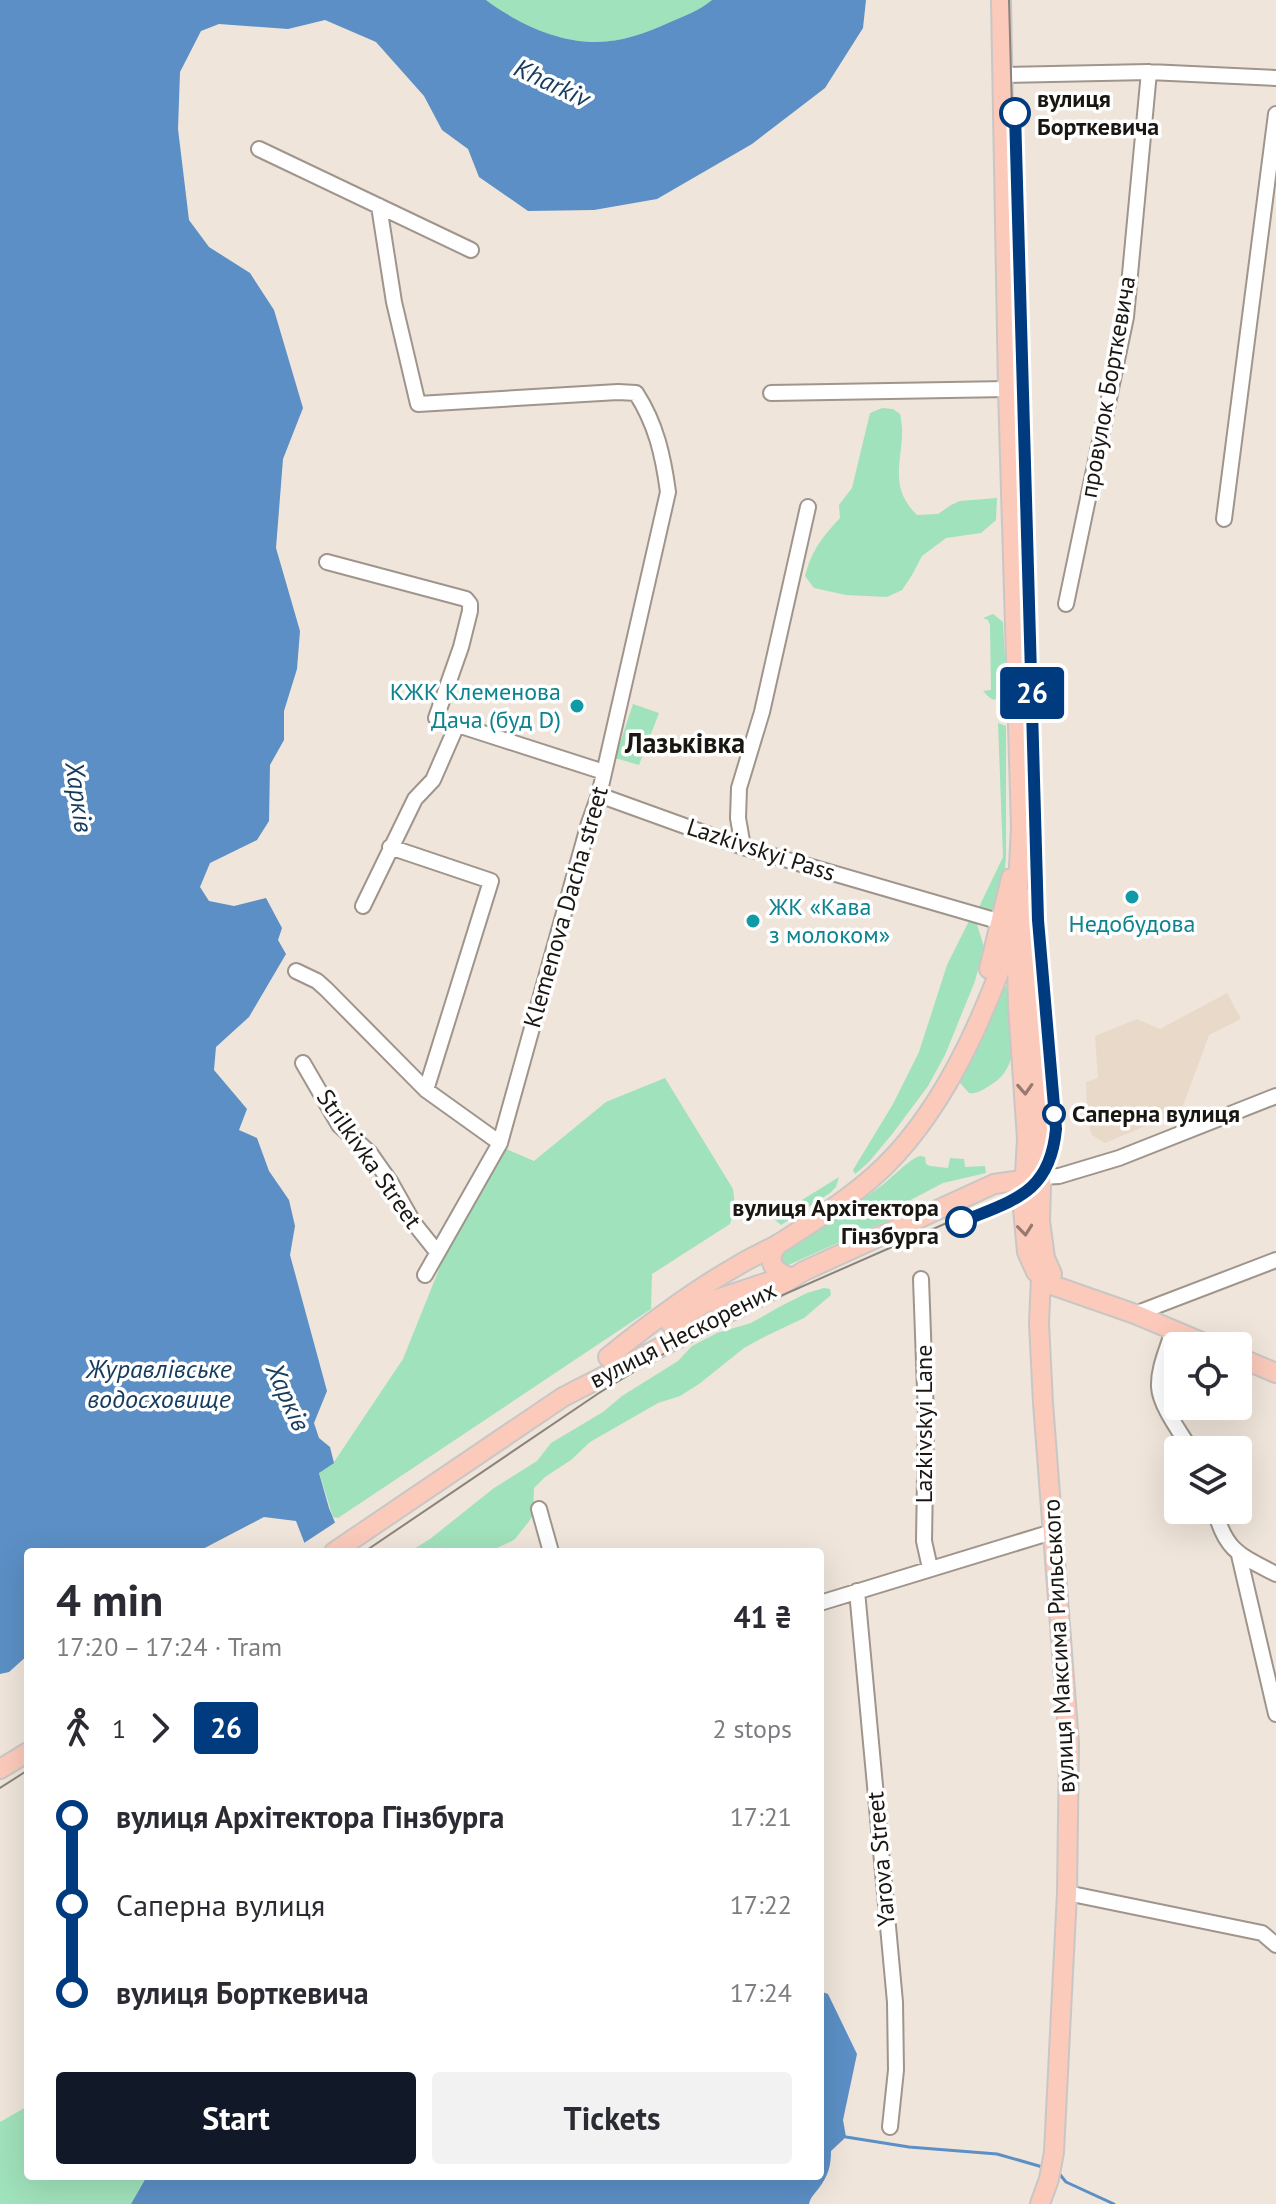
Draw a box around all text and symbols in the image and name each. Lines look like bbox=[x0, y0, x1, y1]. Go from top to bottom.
water label: Kharkiv bbox=[509, 51, 598, 115]
place label: вулиця Борткевича bbox=[1037, 83, 1159, 142]
marker: вулиця Борткевича bbox=[1000, 98, 1030, 128]
street label: провулок Борткевича bbox=[1073, 274, 1142, 500]
line badge: 26 bbox=[996, 667, 1068, 719]
text: 26 bbox=[1016, 674, 1048, 711]
place label: КЖК Клеменова Дача (буд D) bbox=[390, 676, 561, 735]
marker: КЖК Клеменова Дача (буд D) bbox=[568, 697, 586, 715]
district label: Лазьківка bbox=[624, 724, 745, 761]
water label: Харків bbox=[58, 758, 101, 835]
street label: Klemenova Dacha street bbox=[516, 783, 615, 1031]
street label: Lazkivskyi Pass bbox=[683, 811, 839, 888]
marker: Недобудова bbox=[1123, 888, 1141, 906]
place label: ЖК «Кава з молоком» bbox=[768, 891, 890, 950]
place label: Недобудова bbox=[1069, 908, 1195, 939]
marker: ЖК «Кава з молоком» bbox=[744, 912, 762, 930]
street label: Strilkivka Street bbox=[310, 1083, 429, 1234]
one-way arrow bbox=[1016, 1083, 1033, 1096]
place label: Саперна вулиця bbox=[1072, 1098, 1240, 1129]
marker: Саперна вулиця bbox=[1043, 1103, 1065, 1125]
place label: вулиця Архітектора Гінзбурга bbox=[732, 1192, 939, 1251]
marker: вулиця Архітектора Гінзбурга bbox=[946, 1207, 976, 1237]
one-way arrow bbox=[1016, 1224, 1033, 1237]
street label: вулиця Нескорених bbox=[584, 1274, 781, 1395]
map controls bbox=[1164, 1332, 1252, 1524]
button: locate bbox=[1164, 1332, 1252, 1420]
street label: Lazkivskyi Lane bbox=[908, 1345, 939, 1503]
water label: Журавлівське водосховище bbox=[84, 1352, 232, 1415]
water label: Харків bbox=[259, 1357, 318, 1436]
button: layers bbox=[1164, 1436, 1252, 1524]
street label: вулиця Максима Рильського bbox=[1035, 1498, 1082, 1794]
text: 4 min bbox=[56, 1571, 163, 1628]
text: 41 ₴ bbox=[733, 1597, 792, 1636]
text: 17:20 – 17:24 · Tram bbox=[56, 1630, 282, 1663]
icon: walk bbox=[56, 1706, 100, 1750]
icon: forward bbox=[138, 1706, 182, 1750]
text: 26 bbox=[210, 1709, 242, 1746]
text: 1 bbox=[112, 1712, 126, 1745]
text: 2 stops bbox=[712, 1712, 792, 1745]
street label: Yarova Street bbox=[859, 1790, 902, 1928]
text: вулиця Архітектора Гінзбурга bbox=[116, 1797, 504, 1836]
text: 17:21 bbox=[730, 1800, 792, 1833]
text: Саперна вулиця bbox=[116, 1885, 325, 1924]
text: 17:22 bbox=[730, 1888, 792, 1921]
text: вулиця Борткевича bbox=[116, 1973, 369, 2012]
text: 17:24 bbox=[730, 1976, 792, 2009]
button: Start bbox=[56, 2072, 416, 2164]
button: Tickets bbox=[432, 2072, 792, 2164]

